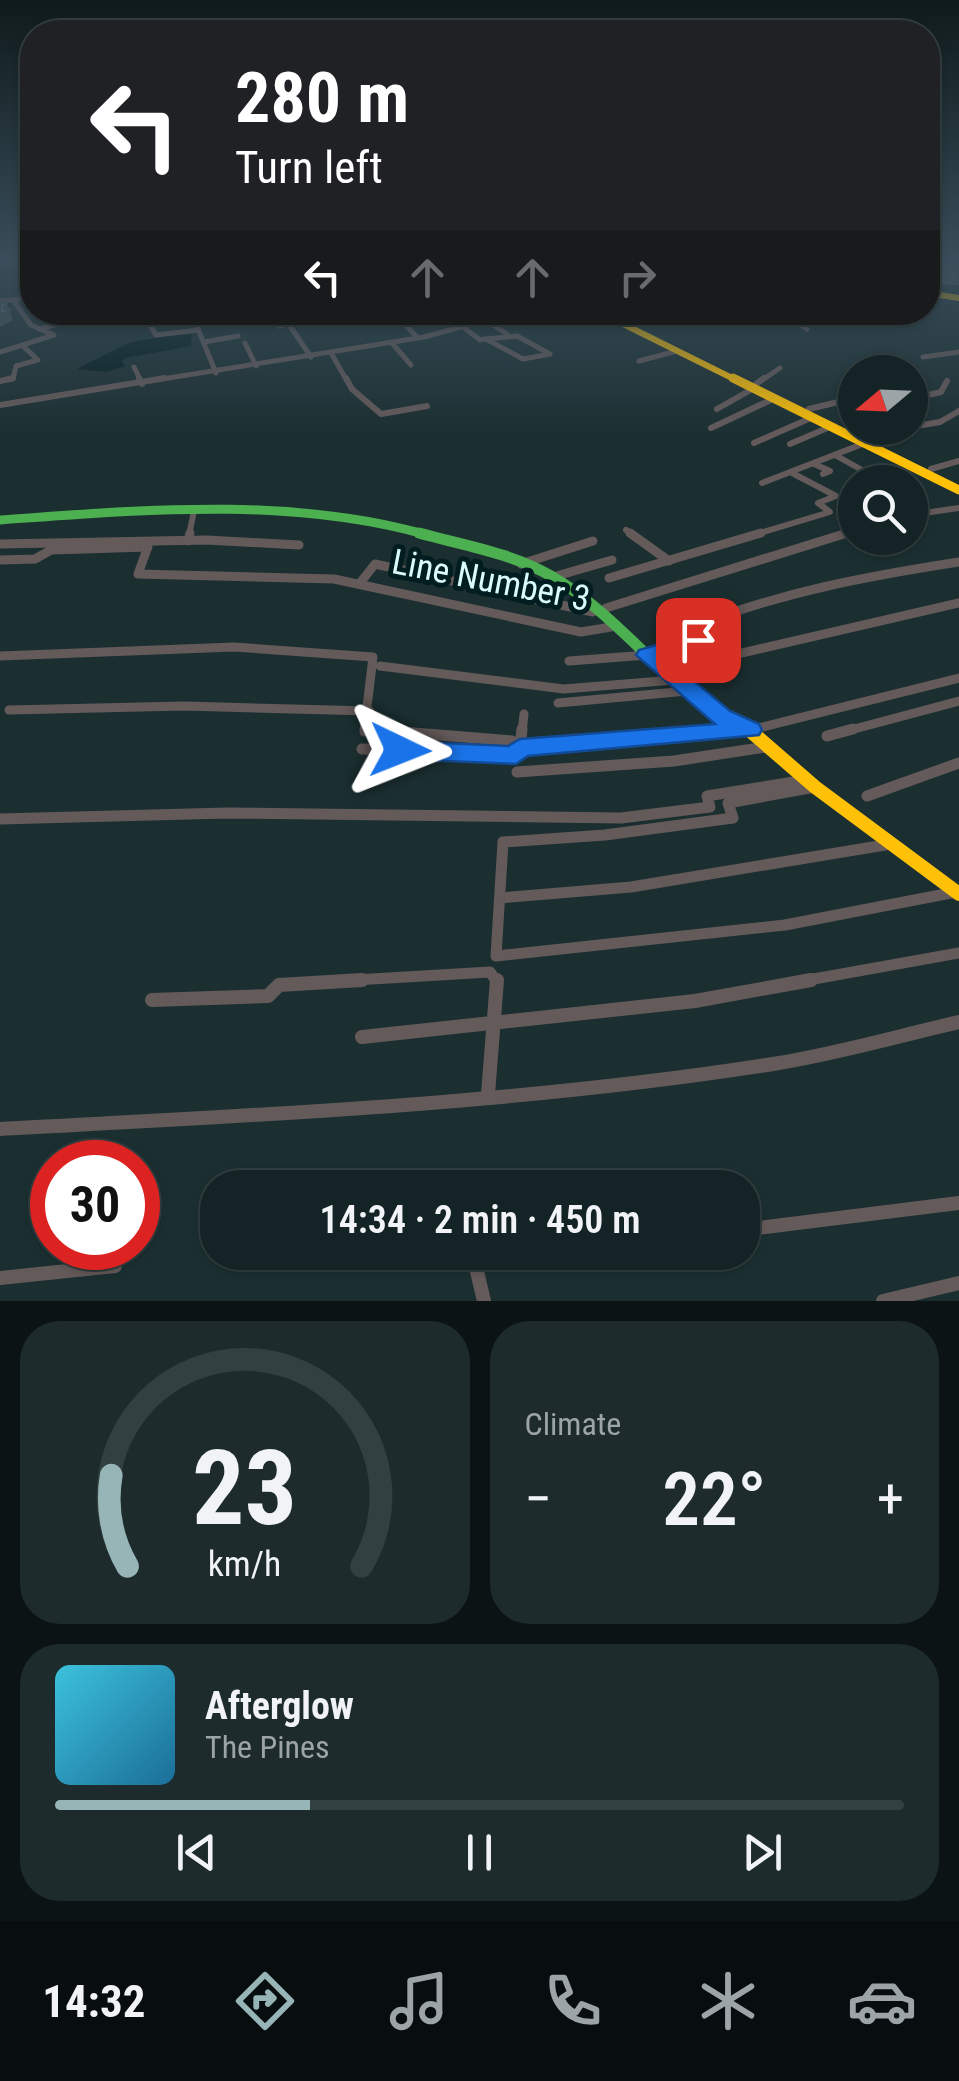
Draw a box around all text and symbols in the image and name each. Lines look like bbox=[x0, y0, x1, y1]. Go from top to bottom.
text: 280 m bbox=[235, 57, 409, 139]
icon: left bbox=[70, 60, 200, 190]
text: Turn left bbox=[235, 141, 383, 194]
icon: left bbox=[295, 250, 350, 305]
icon: ahead bbox=[400, 250, 455, 305]
icon: ahead bbox=[505, 250, 560, 305]
icon: right bbox=[610, 250, 665, 305]
north arrow bbox=[838, 355, 928, 445]
map controls bbox=[838, 355, 928, 555]
button: search bbox=[838, 465, 928, 555]
street label: Line Number 3 bbox=[389, 541, 593, 620]
pin bbox=[656, 598, 741, 683]
icon: arrive bbox=[671, 613, 726, 668]
position arrow bbox=[348, 698, 452, 802]
speed limit sign: 30 bbox=[30, 1140, 160, 1270]
text: 14:34 · 2 min · 450 m bbox=[320, 1198, 640, 1242]
text: Climate bbox=[525, 1405, 621, 1443]
text: 23 bbox=[192, 1428, 297, 1549]
text: 22° bbox=[662, 1455, 767, 1543]
text: − bbox=[525, 1467, 552, 1531]
text: + bbox=[877, 1467, 904, 1531]
text: km/h bbox=[208, 1543, 282, 1585]
text: Afterglow bbox=[205, 1684, 354, 1728]
text: The Pines bbox=[205, 1728, 330, 1766]
icon: previous bbox=[169, 1825, 224, 1880]
icon: pause bbox=[452, 1825, 507, 1880]
icon: next bbox=[735, 1825, 790, 1880]
icon: directions bbox=[230, 1966, 300, 2036]
icon: music bbox=[384, 1966, 454, 2036]
icon: phone bbox=[538, 1966, 608, 2036]
icon: climate bbox=[693, 1966, 763, 2036]
icon: car bbox=[847, 1966, 917, 2036]
text: 14:32 bbox=[42, 1975, 145, 2028]

